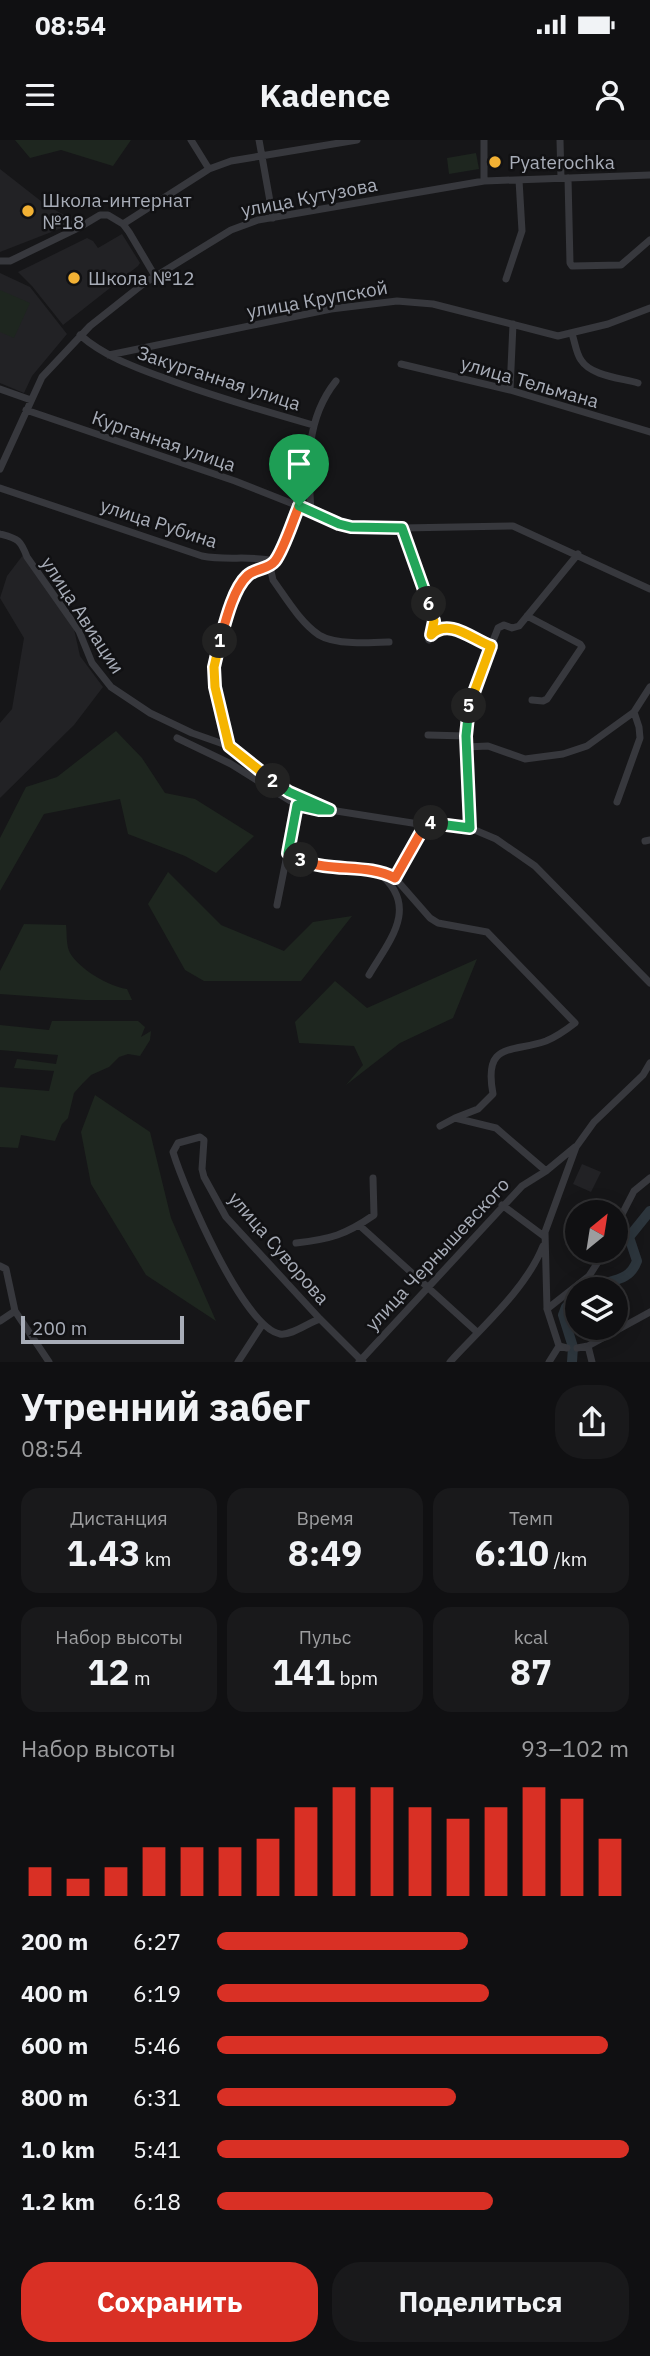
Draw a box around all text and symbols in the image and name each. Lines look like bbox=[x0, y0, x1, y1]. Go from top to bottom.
text: 08:54 bbox=[35, 8, 106, 42]
text: Kadence bbox=[259, 74, 391, 116]
icon: menu bbox=[21, 76, 59, 114]
icon: person bbox=[591, 76, 629, 114]
place label: Pyaterochka bbox=[509, 150, 615, 174]
marker: Pyaterochka bbox=[487, 154, 503, 170]
street label: улица Кутузова bbox=[239, 172, 379, 222]
place label: Школа-интернат №18 bbox=[42, 188, 192, 234]
marker: Школа-интернат №18 bbox=[20, 203, 36, 219]
place label: Школа №12 bbox=[88, 266, 195, 290]
marker: Школа №12 bbox=[66, 270, 82, 286]
street label: улица Крупской bbox=[245, 275, 389, 323]
street label: Закурганная улица bbox=[134, 340, 304, 416]
street label: улица Тельмана bbox=[458, 351, 602, 413]
street label: Курганная улица bbox=[89, 405, 239, 477]
pin bbox=[269, 434, 329, 506]
icon: arrive bbox=[280, 445, 318, 483]
street label: улица Рубина bbox=[97, 493, 221, 553]
street label: улица Авиации bbox=[36, 552, 130, 678]
pin: 6 bbox=[412, 587, 446, 622]
text: 6 bbox=[423, 591, 434, 615]
pin: 1 bbox=[202, 624, 238, 658]
text: 1 bbox=[214, 628, 225, 652]
pin: 5 bbox=[452, 688, 486, 724]
text: 5 bbox=[463, 693, 474, 717]
pin: 2 bbox=[256, 764, 290, 798]
text: 2 bbox=[267, 768, 278, 792]
pin: 4 bbox=[414, 806, 448, 840]
text: 4 bbox=[425, 810, 436, 834]
pin: 3 bbox=[284, 842, 318, 878]
text: 3 bbox=[295, 847, 306, 871]
street label: улица Чернышевского bbox=[360, 1172, 514, 1336]
street label: улица Суворова bbox=[223, 1187, 335, 1309]
north arrow bbox=[565, 1200, 628, 1264]
map controls bbox=[565, 1200, 628, 1340]
button: layers bbox=[565, 1277, 628, 1340]
scale bar bbox=[21, 1313, 184, 1345]
text: 200 m bbox=[32, 1316, 87, 1340]
text: Утренний забег bbox=[21, 1382, 310, 1431]
button: share bbox=[555, 1385, 629, 1459]
text: 08:54 bbox=[21, 1433, 83, 1463]
text: Дистанция bbox=[70, 1506, 168, 1530]
text: Время bbox=[296, 1506, 354, 1530]
text: Темп bbox=[509, 1506, 553, 1530]
text: 1.43 bbox=[67, 1530, 140, 1576]
text: 8:49 bbox=[288, 1530, 362, 1576]
text: 6:10 bbox=[475, 1530, 549, 1576]
text: km bbox=[140, 1547, 171, 1571]
text: /km bbox=[549, 1547, 587, 1571]
text: Набор высоты bbox=[55, 1625, 183, 1649]
text: Пульс bbox=[299, 1625, 351, 1649]
text: kcal bbox=[514, 1625, 548, 1649]
text: 12 bbox=[87, 1649, 129, 1695]
text: 141 bbox=[272, 1649, 335, 1695]
text: 87 bbox=[510, 1649, 552, 1695]
text: m bbox=[129, 1666, 151, 1690]
text: bpm bbox=[335, 1666, 378, 1690]
text: Набор высоты bbox=[21, 1733, 175, 1763]
text: 93–102 m bbox=[521, 1733, 629, 1763]
text: 200 m bbox=[21, 1926, 88, 1956]
text: 6:27 bbox=[133, 1926, 181, 1956]
text: 400 m bbox=[21, 1978, 88, 2008]
text: 6:19 bbox=[133, 1978, 181, 2008]
text: 600 m bbox=[21, 2030, 88, 2060]
text: 5:46 bbox=[133, 2030, 181, 2060]
text: 800 m bbox=[21, 2082, 88, 2112]
text: 6:31 bbox=[133, 2082, 181, 2112]
text: 1.0 km bbox=[21, 2134, 95, 2164]
text: 5:41 bbox=[133, 2134, 181, 2164]
text: 1.2 km bbox=[21, 2186, 95, 2216]
text: 6:18 bbox=[133, 2186, 181, 2216]
button: Сохранить bbox=[21, 2262, 318, 2342]
button: Поделиться bbox=[332, 2262, 629, 2342]

